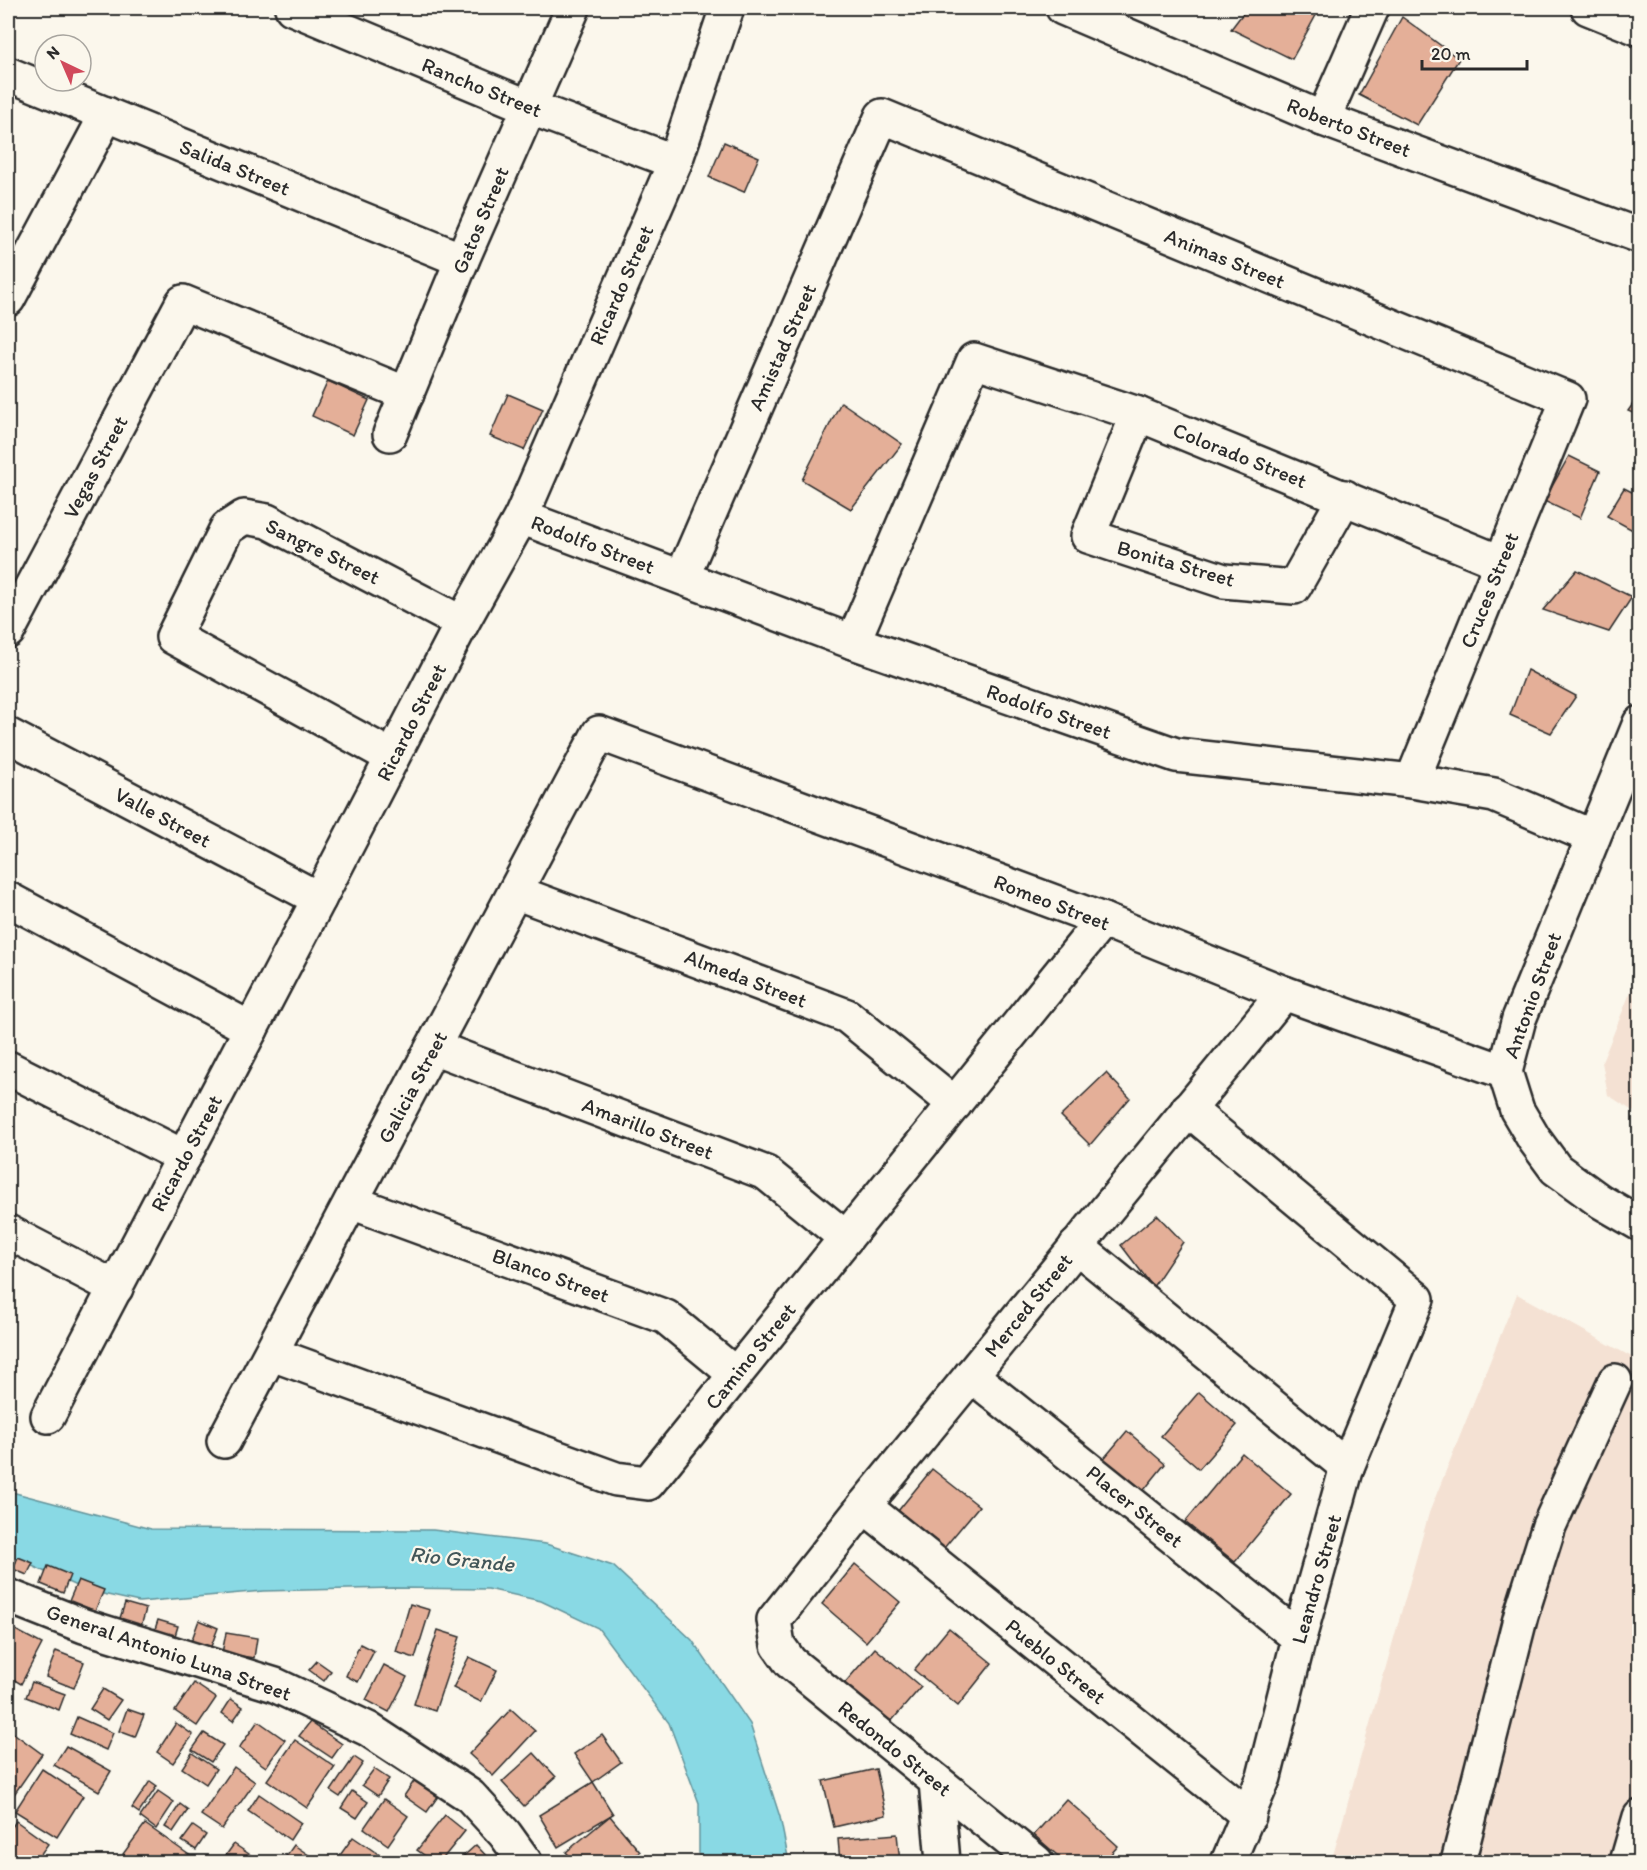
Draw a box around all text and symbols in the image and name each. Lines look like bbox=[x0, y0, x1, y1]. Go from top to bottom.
north arrow bbox=[33, 33, 93, 93]
scale bar bbox=[1422, 33, 1527, 71]
text: N bbox=[42, 42, 63, 63]
text: 20 m bbox=[1431, 43, 1471, 65]
street label: Rancho Street bbox=[418, 52, 546, 122]
street label: Roberto Street bbox=[1283, 92, 1415, 162]
street label: Salida Street bbox=[176, 134, 294, 201]
street label: Gatos Street bbox=[446, 163, 514, 277]
street label: Ricardo Street bbox=[583, 221, 659, 349]
street label: Animas Street bbox=[1161, 222, 1289, 294]
street label: Amistad Street bbox=[743, 280, 821, 414]
street label: Vegas Street bbox=[58, 411, 133, 523]
street label: Colorado Street bbox=[1169, 417, 1311, 493]
street label: Rodolfo Street bbox=[528, 509, 658, 579]
street label: Sangre Street bbox=[262, 513, 384, 589]
street label: Cruces Street bbox=[1454, 528, 1524, 652]
street label: Bonita Street bbox=[1114, 534, 1238, 592]
street label: Ricardo Street bbox=[371, 659, 451, 785]
street label: Rodolfo Street bbox=[983, 678, 1115, 744]
street label: Valle Street bbox=[111, 781, 215, 853]
street label: Romeo Street bbox=[990, 868, 1114, 936]
street label: Antonio Street bbox=[1498, 929, 1566, 1061]
street label: Almeda Street bbox=[682, 943, 811, 1013]
street label: Galicia Street bbox=[372, 1027, 452, 1147]
street label: Ricardo Street bbox=[145, 1090, 227, 1216]
street label: Amarillo Street bbox=[579, 1092, 717, 1165]
street label: Blanco Street bbox=[489, 1242, 613, 1308]
street label: Merced Street bbox=[979, 1248, 1077, 1362]
street label: Camino Street bbox=[699, 1298, 801, 1414]
street label: Placer Street bbox=[1082, 1459, 1188, 1553]
street label: Leandro Street bbox=[1286, 1511, 1346, 1647]
water label: Rio Grande bbox=[409, 1540, 517, 1578]
street label: General Antonio Luna Street bbox=[43, 1598, 295, 1706]
street label: Pueblo Street bbox=[1001, 1613, 1111, 1709]
street label: Redondo Street bbox=[833, 1695, 957, 1801]

